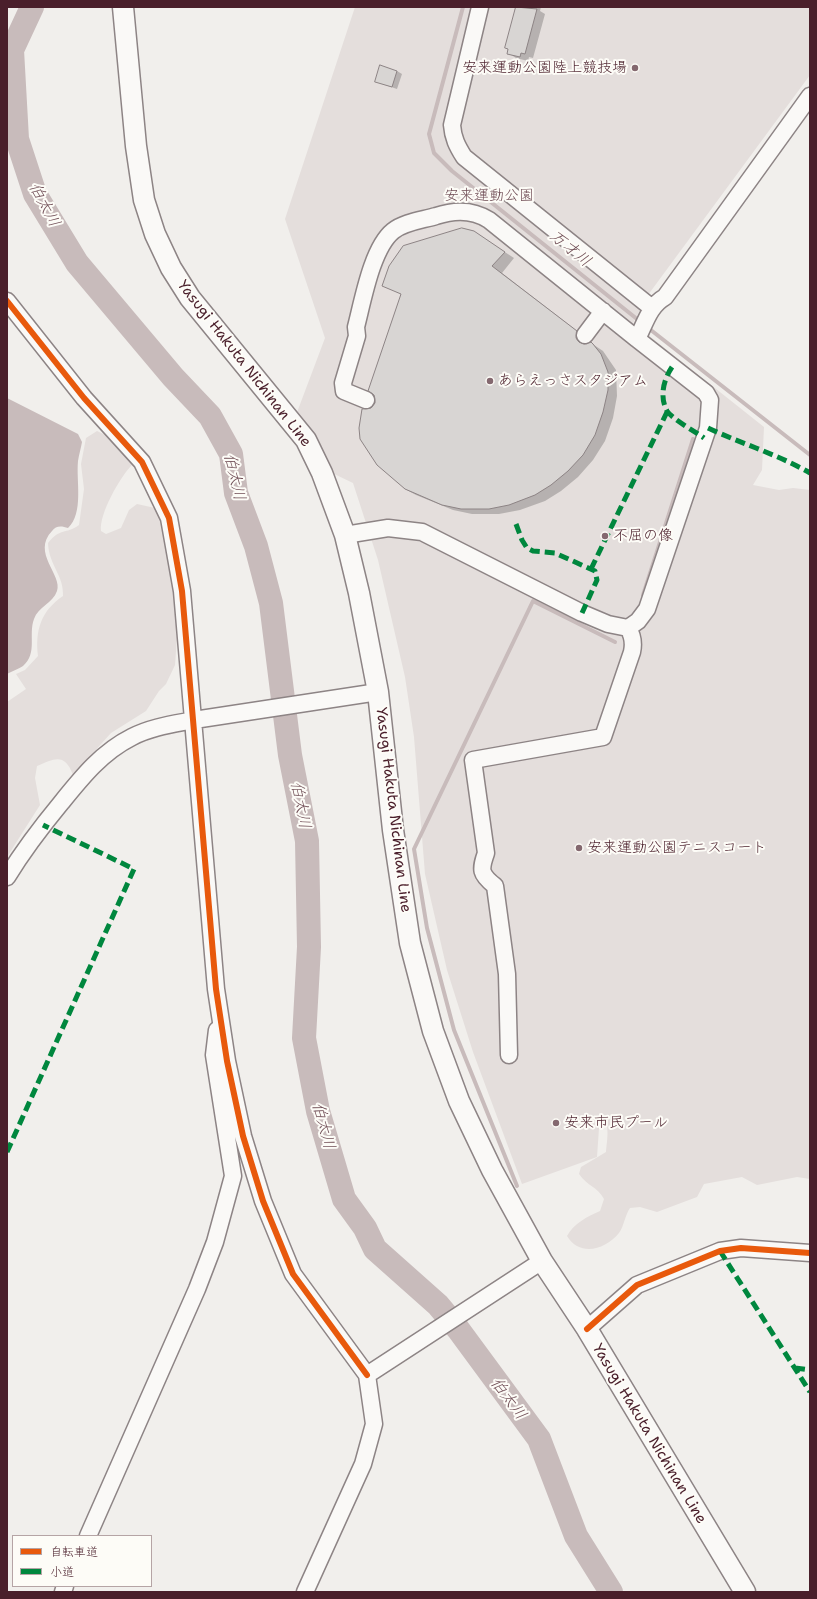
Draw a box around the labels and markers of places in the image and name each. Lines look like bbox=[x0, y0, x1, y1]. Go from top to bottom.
place label: 安来運動公園陸上競技場 bbox=[462, 59, 627, 77]
marker: 安来運動公園陸上競技場 bbox=[630, 63, 640, 73]
place label: あらえっさスタジアム bbox=[498, 372, 648, 390]
marker: あらえっさスタジアム bbox=[485, 376, 495, 386]
place label: 不屈の像 bbox=[613, 527, 673, 545]
marker: 不屈の像 bbox=[600, 531, 610, 541]
place label: 安来運動公園テニスコート bbox=[587, 839, 767, 857]
marker: 安来運動公園テニスコート bbox=[574, 843, 584, 853]
place label: 安来市民プール bbox=[564, 1114, 668, 1132]
marker: 安来市民プール bbox=[551, 1118, 561, 1128]

